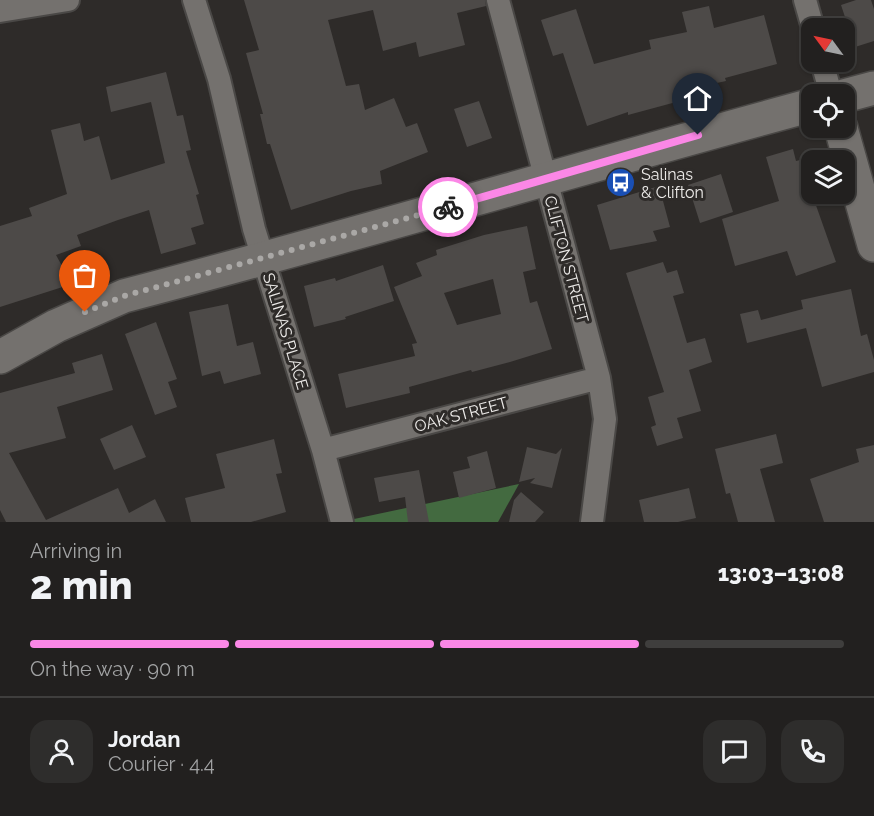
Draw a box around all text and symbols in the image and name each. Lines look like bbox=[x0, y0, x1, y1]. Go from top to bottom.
north arrow bbox=[801, 18, 855, 72]
map controls bbox=[801, 18, 855, 204]
pin bbox=[672, 73, 723, 135]
icon: home bbox=[681, 82, 714, 115]
button: locate bbox=[801, 84, 855, 138]
button: layers bbox=[801, 150, 855, 204]
place label: Salinas & Clifton bbox=[641, 165, 704, 202]
bus stop icon: Salinas & Clifton bbox=[604, 167, 636, 199]
courier bbox=[418, 177, 478, 237]
icon: bike bbox=[432, 191, 465, 224]
street label: CLIFTON STREET bbox=[540, 194, 593, 325]
pin bbox=[59, 250, 110, 312]
icon: bag bbox=[68, 259, 101, 292]
street label: SALINAS PLACE bbox=[259, 271, 312, 392]
street label: OAK STREET bbox=[412, 393, 510, 436]
text: Arriving in bbox=[30, 539, 122, 563]
text: 13:03–13:08 bbox=[718, 560, 844, 586]
text: 2 min bbox=[30, 562, 133, 608]
text: On the way · 90 m bbox=[30, 657, 195, 681]
button: person bbox=[30, 720, 93, 783]
button: chat bbox=[703, 720, 766, 783]
button: phone bbox=[781, 720, 844, 783]
text: Jordan bbox=[108, 726, 180, 752]
text: Courier · 4.4 bbox=[108, 752, 215, 776]

